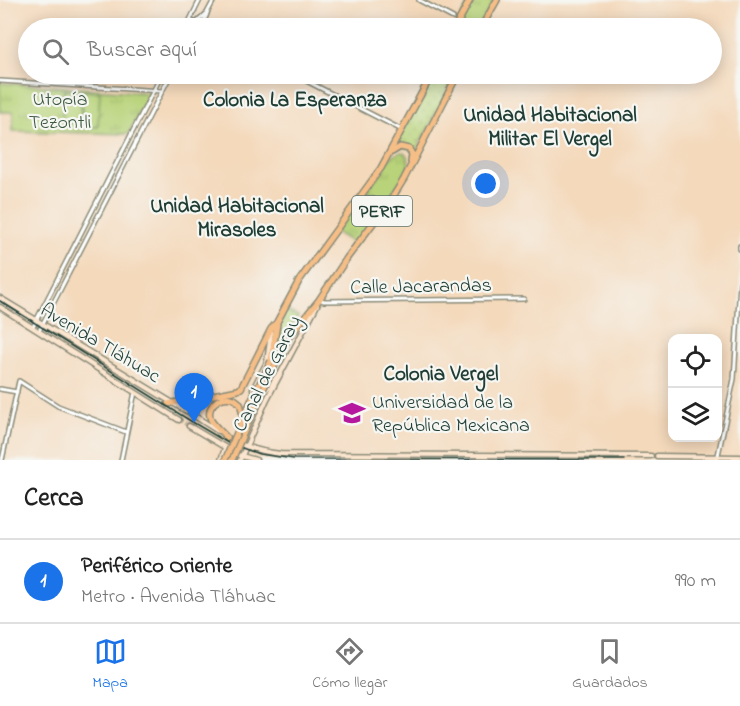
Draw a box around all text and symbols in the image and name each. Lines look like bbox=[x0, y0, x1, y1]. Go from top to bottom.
search box bbox=[18, 18, 722, 84]
icon: search bbox=[39, 35, 72, 68]
text: Buscar aquí bbox=[87, 35, 197, 67]
park label: Utopía Tezontli bbox=[29, 86, 91, 138]
district label: Colonia La Esperanza bbox=[203, 86, 387, 116]
district label: Unidad Habitacional Militar El Vergel bbox=[463, 101, 637, 157]
your location bbox=[471, 169, 500, 198]
district label: Unidad Habitacional Mirasoles bbox=[150, 192, 324, 246]
road number: PERIF bbox=[352, 196, 412, 226]
street label: Calle Jacarandas bbox=[350, 272, 492, 303]
street label: Avenida Tláhuac bbox=[34, 297, 165, 392]
street label: Canal de Garay bbox=[226, 311, 310, 438]
map controls bbox=[668, 334, 722, 442]
button: locate bbox=[668, 334, 722, 388]
district label: Colonia Vergel bbox=[383, 360, 499, 392]
pin: 1 bbox=[174, 374, 214, 423]
button: layers bbox=[668, 388, 722, 442]
place label: Universidad de la República Mexicana bbox=[372, 389, 530, 441]
school or university icon: Universidad de la República Mexicana bbox=[337, 398, 367, 428]
text: Cerca bbox=[24, 480, 84, 518]
text: Periférico Oriente bbox=[81, 551, 232, 583]
text: 1 bbox=[40, 567, 47, 596]
text: 990 m bbox=[675, 567, 716, 596]
text: Metro · Avenida Tláhuac bbox=[81, 583, 275, 612]
tab: Mapa bbox=[92, 635, 128, 695]
tab: Cómo llegar bbox=[312, 635, 388, 695]
tab: Guardados bbox=[572, 635, 648, 695]

